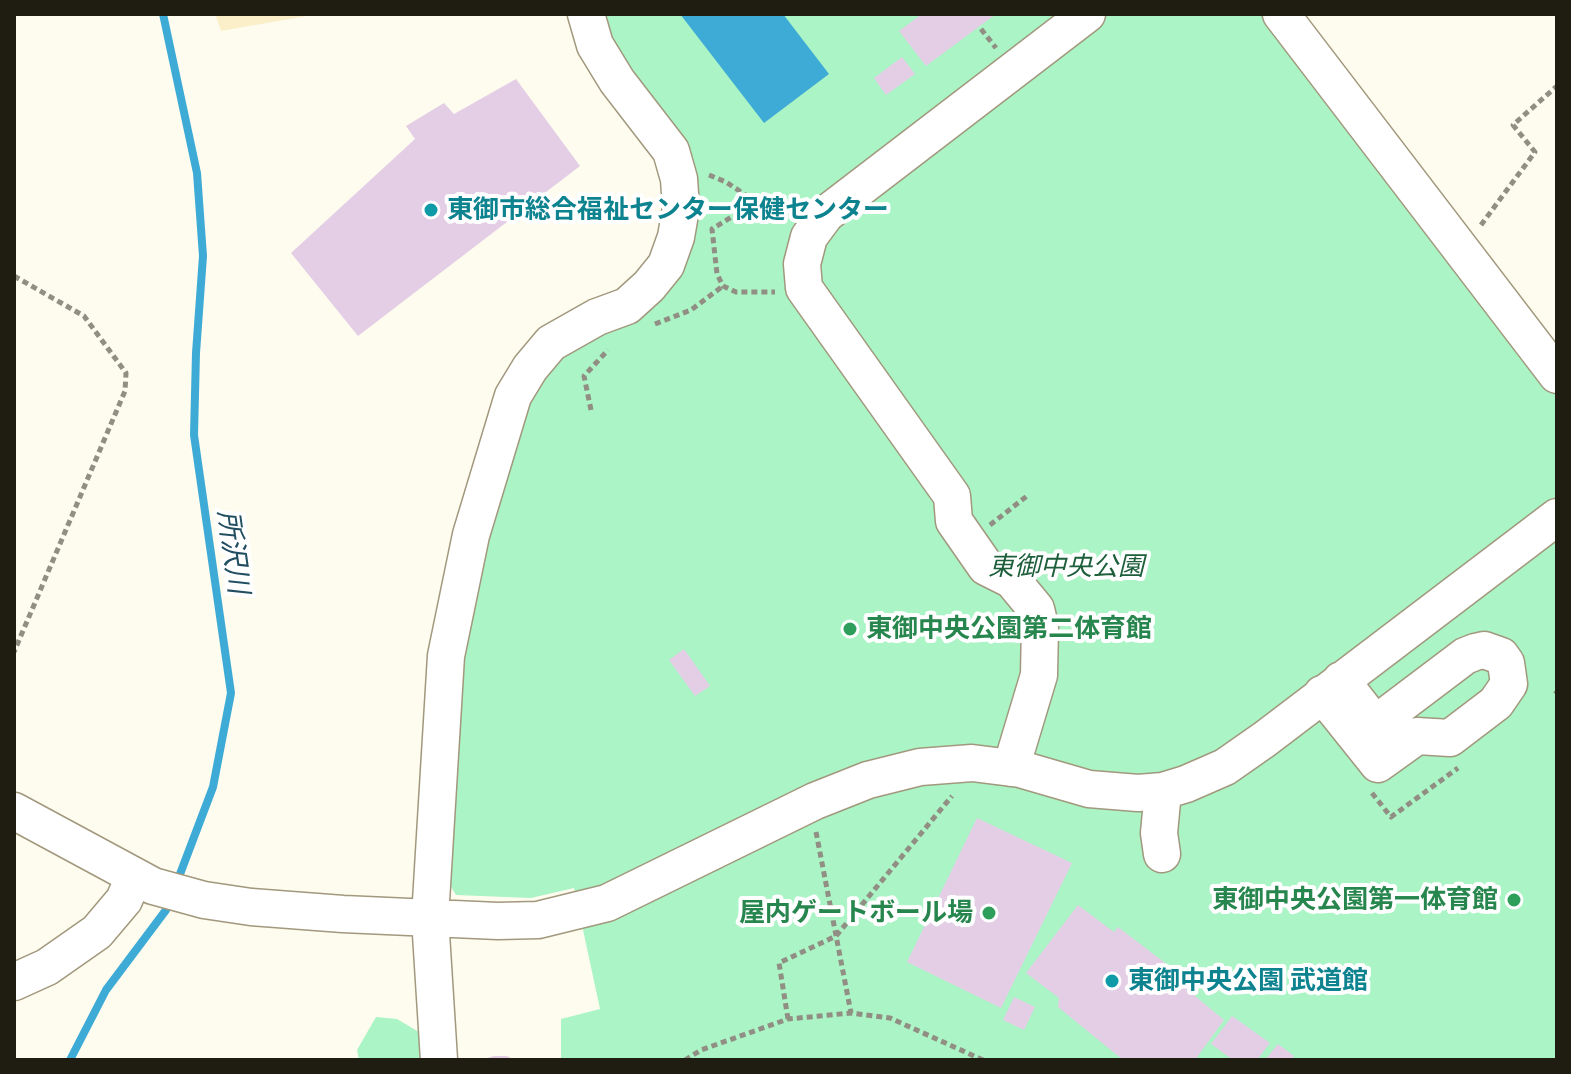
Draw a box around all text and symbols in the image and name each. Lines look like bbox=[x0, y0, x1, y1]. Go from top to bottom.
place label: 東御市総合福祉センター保健センター bbox=[447, 194, 889, 226]
marker: 東御市総合福祉センター保健センター bbox=[422, 201, 440, 219]
water label: 所沢川 bbox=[211, 508, 255, 596]
park label: 東御中央公園 bbox=[988, 551, 1144, 583]
place label: 東御中央公園第二体育館 bbox=[866, 613, 1152, 645]
marker: 東御中央公園第二体育館 bbox=[841, 620, 859, 638]
place label: 東御中央公園第一体育館 bbox=[1212, 884, 1498, 916]
marker: 東御中央公園第一体育館 bbox=[1505, 891, 1523, 909]
place label: 屋内ゲートボール場 bbox=[739, 897, 973, 929]
marker: 屋内ゲートボール場 bbox=[980, 904, 998, 922]
place label: 東御中央公園 武道館 bbox=[1128, 965, 1368, 997]
marker: 東御中央公園 武道館 bbox=[1103, 972, 1121, 990]

